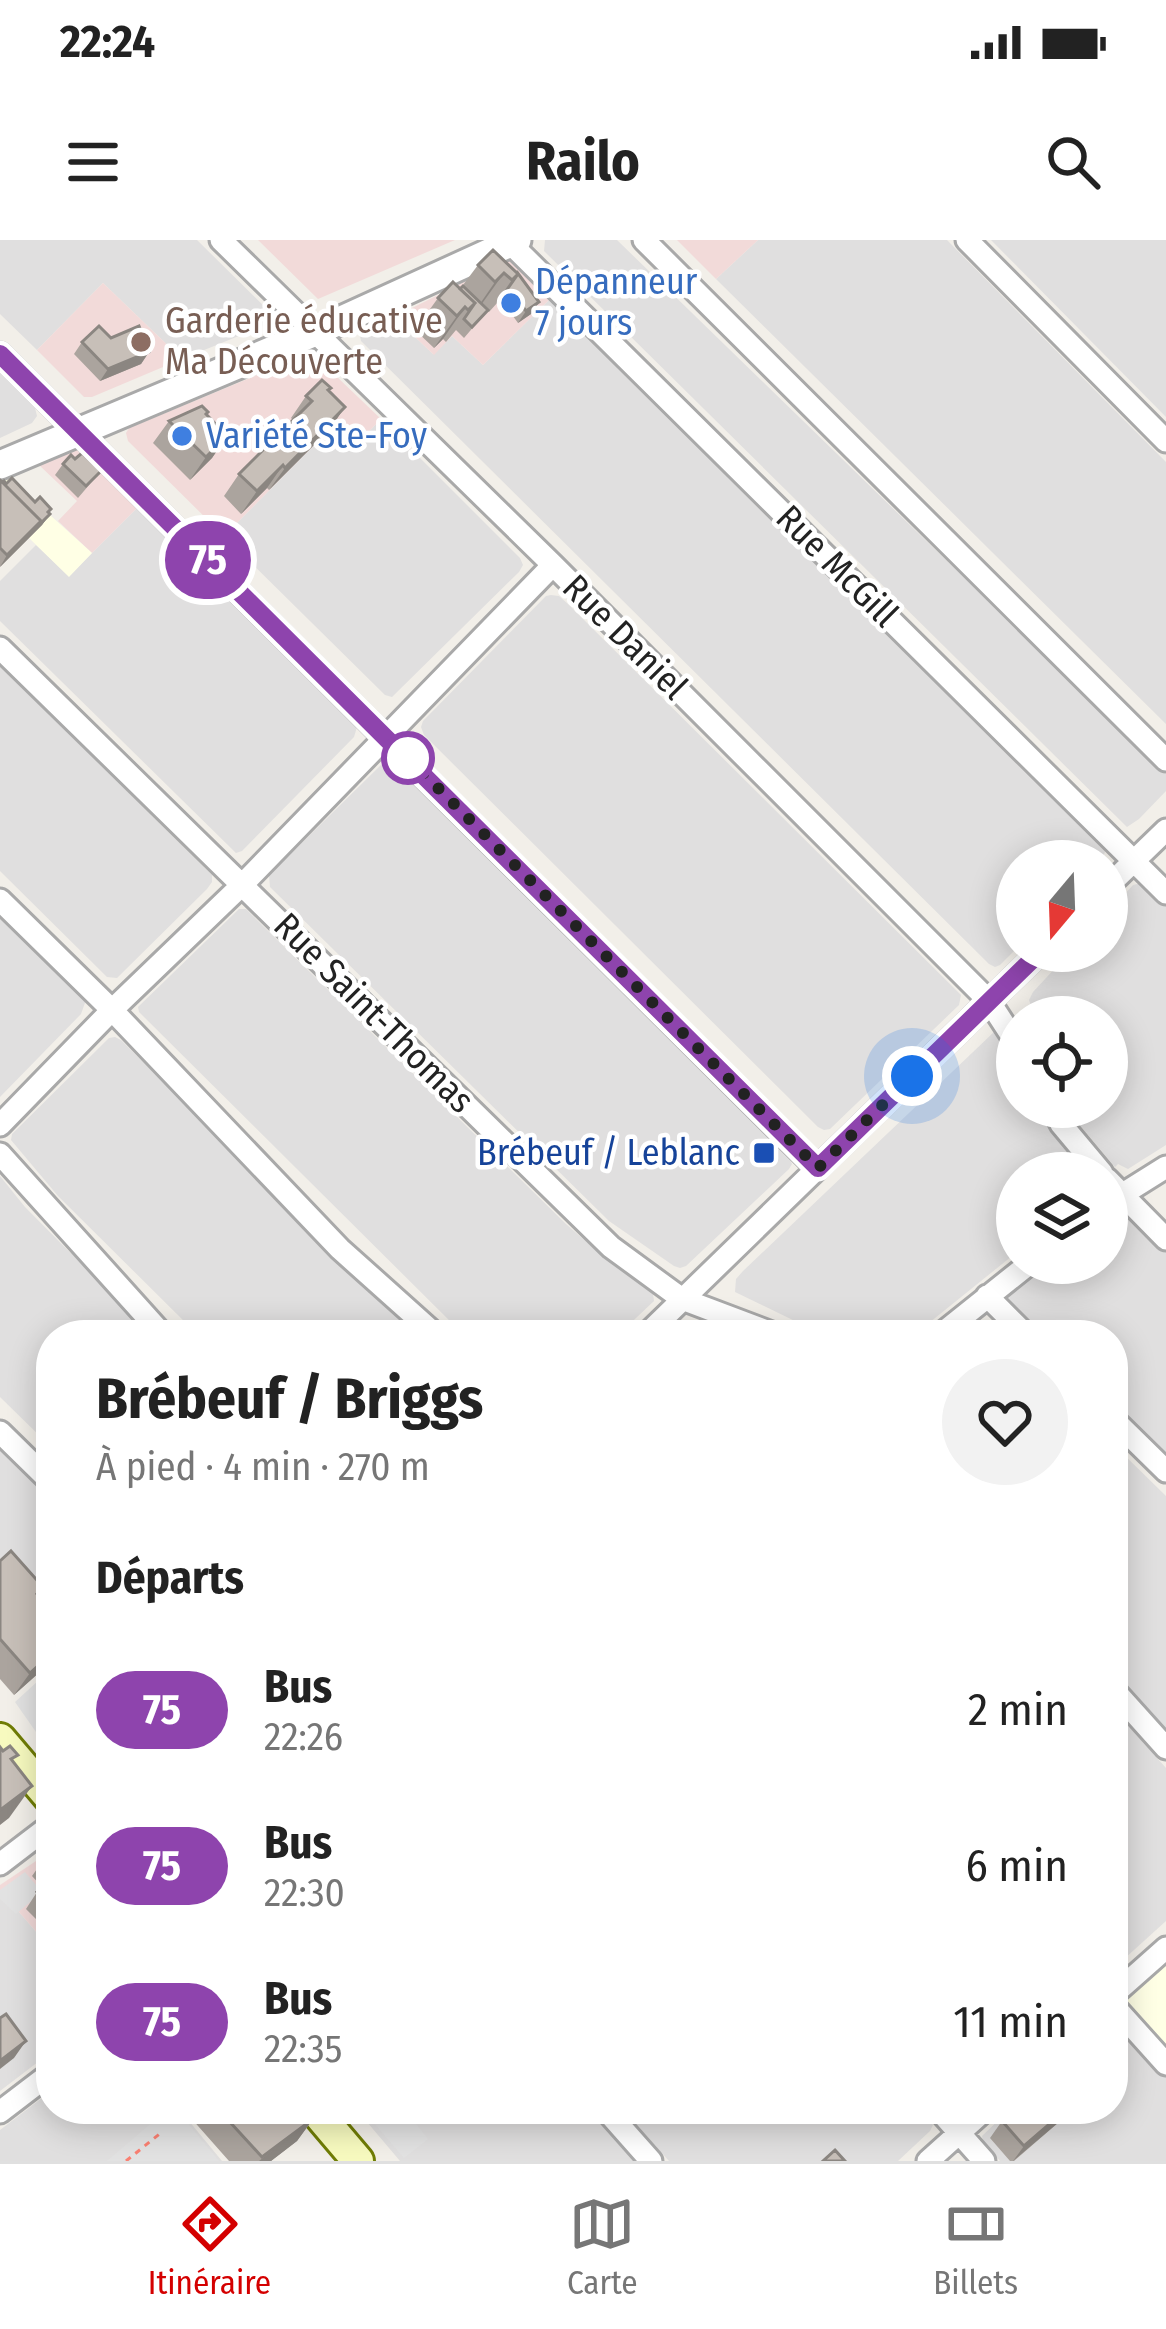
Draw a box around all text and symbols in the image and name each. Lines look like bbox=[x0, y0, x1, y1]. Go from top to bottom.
text: 22:24 bbox=[60, 15, 155, 69]
icon: menu bbox=[60, 129, 126, 195]
icon: search bbox=[1040, 129, 1106, 195]
text: Railo bbox=[526, 130, 640, 194]
place label: Dépanneur 7 jours bbox=[535, 260, 698, 345]
marker: Dépanneur 7 jours bbox=[498, 290, 524, 316]
place label: Garderie éducative Ma Découverte bbox=[165, 299, 443, 384]
marker: Garderie éducative Ma Découverte bbox=[128, 329, 154, 355]
place label: Variété Ste-Foy bbox=[206, 414, 427, 458]
marker: Variété Ste-Foy bbox=[169, 423, 195, 449]
street label: Rue McGill bbox=[767, 496, 907, 636]
line badge: 75 bbox=[154, 521, 262, 599]
text: 75 bbox=[189, 535, 227, 585]
street label: Rue Daniel bbox=[553, 565, 697, 709]
unlabelled marker bbox=[383, 733, 433, 783]
north arrow bbox=[996, 840, 1128, 972]
map controls bbox=[996, 840, 1128, 1284]
street label: Rue Saint-Thomas bbox=[265, 904, 483, 1122]
button: locate bbox=[996, 996, 1128, 1128]
your location bbox=[882, 1046, 942, 1106]
place label: Brébeuf / Leblanc bbox=[477, 1131, 740, 1175]
marker: Brébeuf / Leblanc bbox=[751, 1140, 777, 1166]
button: layers bbox=[996, 1152, 1128, 1284]
button: heart bbox=[942, 1359, 1068, 1485]
text: Brébeuf / Briggs bbox=[96, 1365, 483, 1433]
text: À pied · 4 min · 270 m bbox=[96, 1444, 430, 1490]
text: Départs bbox=[96, 1551, 244, 1605]
text: Bus bbox=[264, 1660, 332, 1714]
text: 2 min bbox=[968, 1683, 1068, 1737]
text: 75 bbox=[143, 1685, 181, 1735]
text: 22:26 bbox=[264, 1714, 343, 1760]
text: Bus bbox=[264, 1816, 332, 1870]
text: 6 min bbox=[965, 1839, 1068, 1893]
text: 75 bbox=[143, 1841, 181, 1891]
text: 22:30 bbox=[264, 1870, 345, 1916]
text: Bus bbox=[264, 1972, 332, 2026]
text: 11 min bbox=[953, 1995, 1068, 2049]
text: 75 bbox=[143, 1997, 181, 2047]
text: 22:35 bbox=[264, 2026, 343, 2072]
tab: Itinéraire bbox=[148, 2191, 271, 2303]
tab: Carte bbox=[567, 2191, 638, 2303]
tab: Billets bbox=[933, 2191, 1018, 2303]

